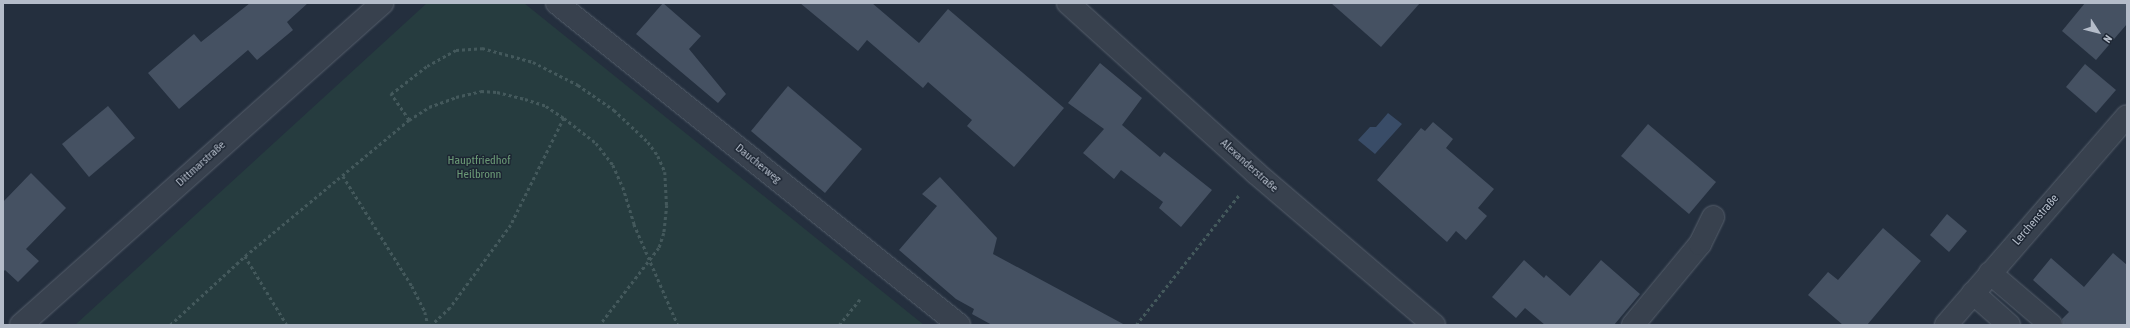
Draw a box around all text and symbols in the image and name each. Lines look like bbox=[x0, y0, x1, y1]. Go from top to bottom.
north arrow bbox=[2078, 12, 2118, 52]
text: N bbox=[2101, 33, 2114, 45]
street label: Alexanderstraße bbox=[1217, 136, 1281, 196]
street label: Dittmarstraße bbox=[173, 138, 229, 190]
street label: Daucherweg bbox=[732, 141, 784, 187]
park label: Hauptfriedhof Heilbronn bbox=[448, 154, 510, 182]
street label: Lerchenstraße bbox=[2010, 192, 2062, 248]

